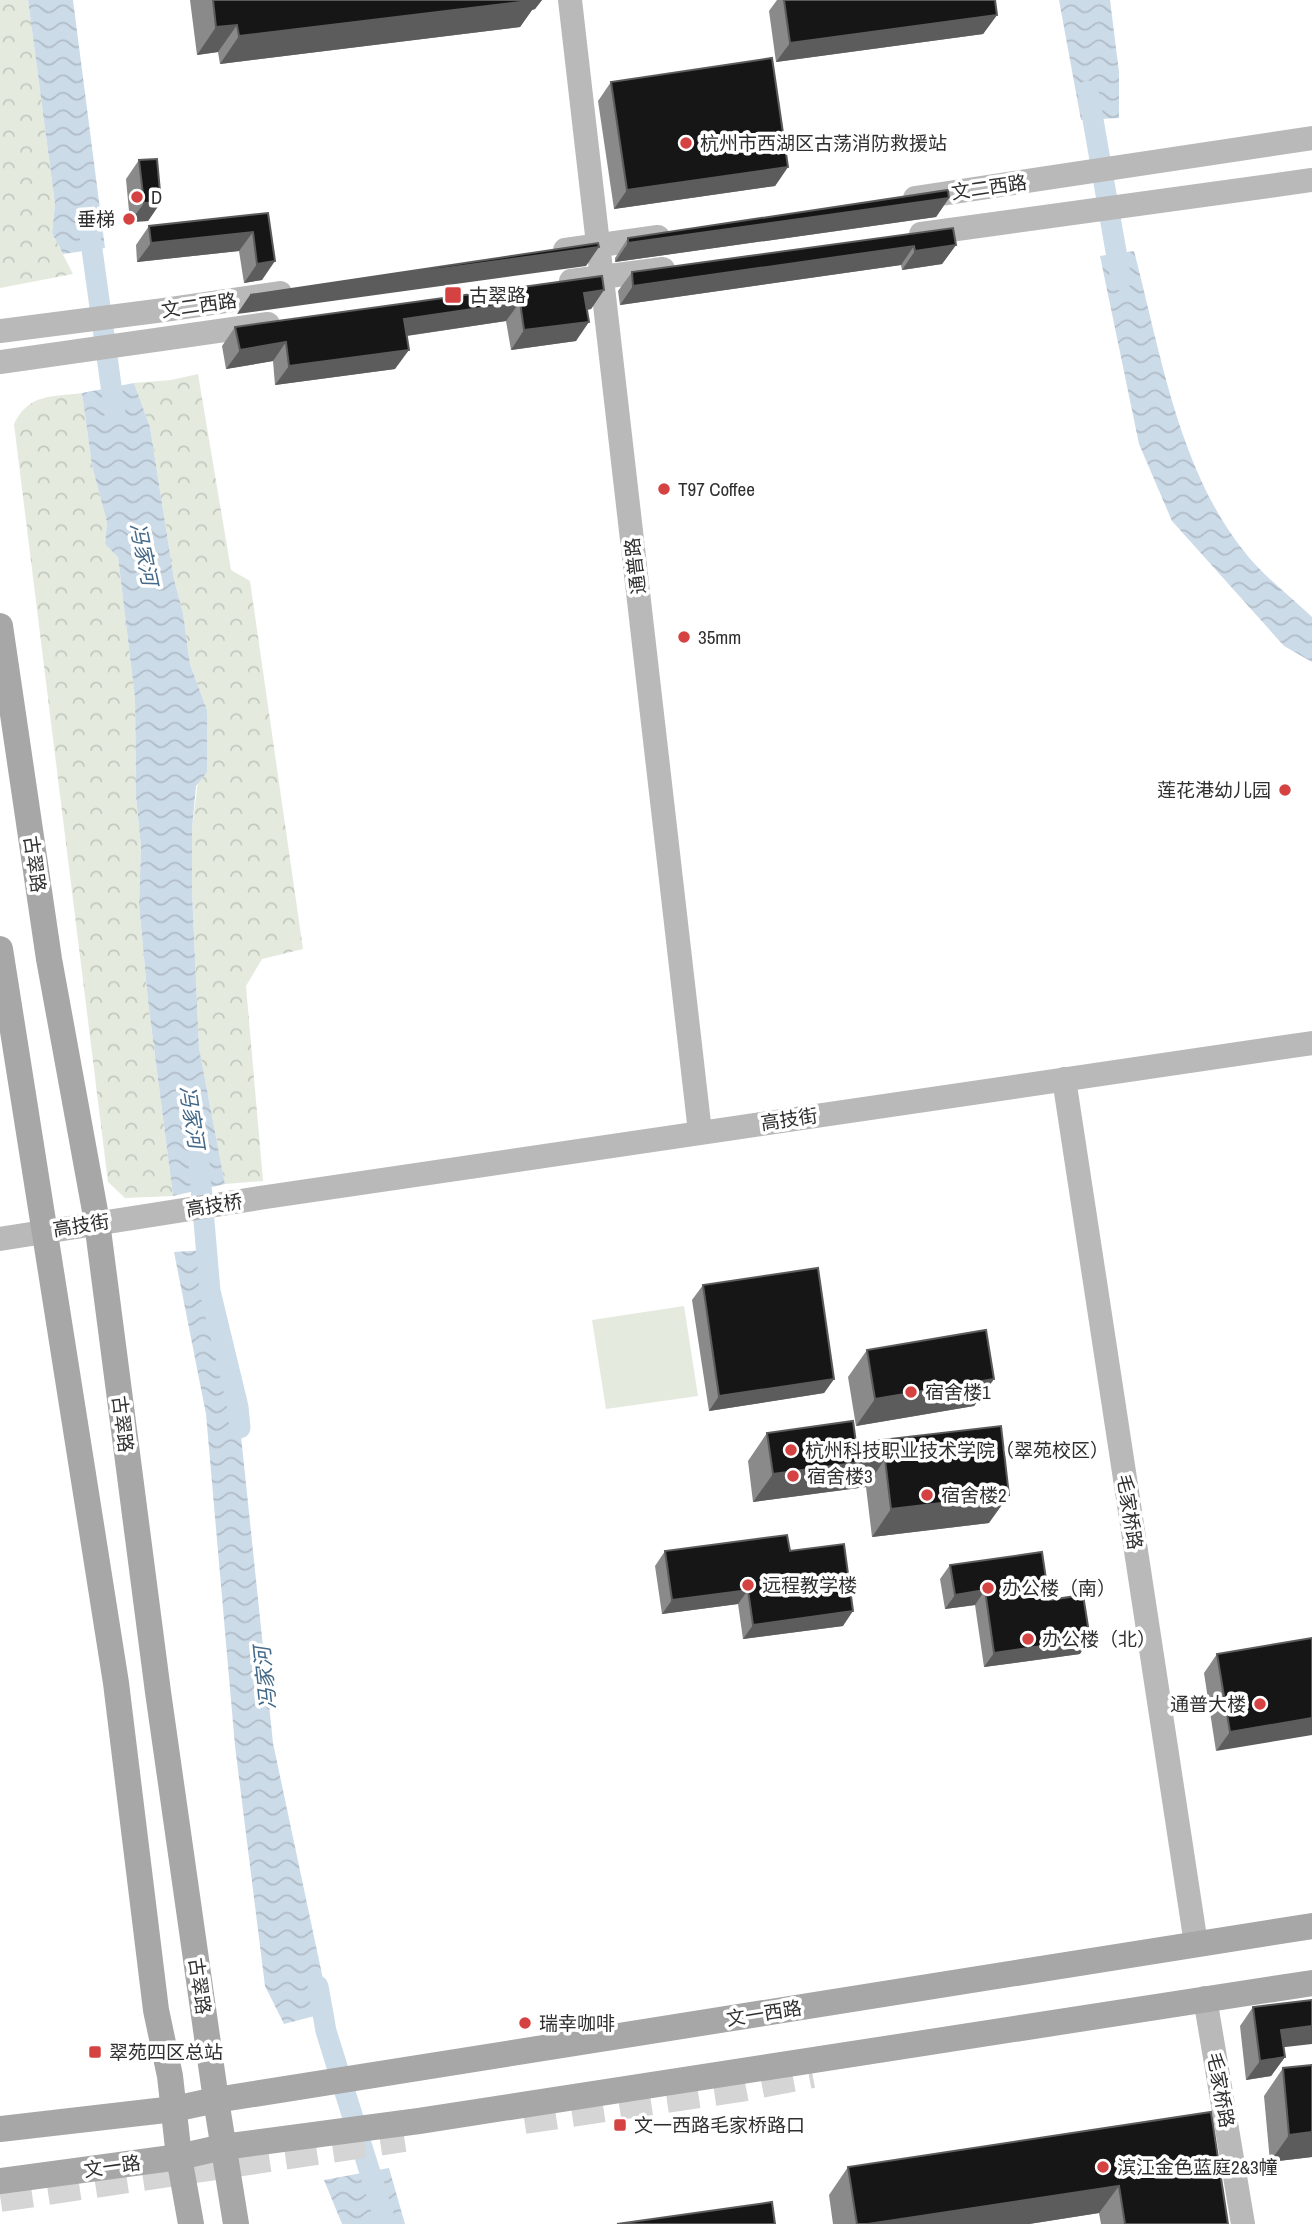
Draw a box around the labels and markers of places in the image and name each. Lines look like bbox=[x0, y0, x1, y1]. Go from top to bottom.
place label: 杭州市西湖区古荡消防救援站 bbox=[700, 130, 947, 156]
marker: 杭州市西湖区古荡消防救援站 bbox=[678, 135, 694, 151]
place label: D bbox=[151, 184, 162, 210]
marker: D bbox=[129, 189, 145, 205]
place label: 垂梯 bbox=[77, 206, 115, 232]
marker: 垂梯 bbox=[121, 211, 137, 227]
place label: 古翠路 bbox=[469, 282, 526, 308]
marker: 古翠路 bbox=[443, 285, 463, 305]
place label: T97 Coffee bbox=[678, 476, 755, 502]
marker: T97 Coffee bbox=[656, 481, 672, 497]
place label: 35mm bbox=[698, 624, 741, 650]
marker: 35mm bbox=[676, 629, 692, 645]
place label: 莲花港幼儿园 bbox=[1157, 777, 1271, 803]
marker: 莲花港幼儿园 bbox=[1277, 782, 1293, 798]
place label: 宿舍楼1 bbox=[925, 1379, 991, 1405]
marker: 宿舍楼1 bbox=[903, 1384, 919, 1400]
place label: 杭州科技职业技术学院（翠苑校区） bbox=[805, 1437, 1109, 1463]
marker: 杭州科技职业技术学院（翠苑校区） bbox=[783, 1442, 799, 1458]
place label: 宿舍楼3 bbox=[807, 1463, 873, 1489]
marker: 宿舍楼3 bbox=[785, 1468, 801, 1484]
place label: 宿舍楼2 bbox=[941, 1482, 1007, 1508]
marker: 宿舍楼2 bbox=[919, 1487, 935, 1503]
place label: 远程教学楼 bbox=[762, 1572, 857, 1598]
place label: 办公楼（南） bbox=[1002, 1575, 1116, 1601]
marker: 远程教学楼 bbox=[740, 1577, 756, 1593]
marker: 办公楼（南） bbox=[980, 1580, 996, 1596]
place label: 办公楼（北） bbox=[1042, 1626, 1156, 1652]
marker: 办公楼（北） bbox=[1020, 1631, 1036, 1647]
place label: 通普大楼 bbox=[1170, 1691, 1246, 1717]
marker: 通普大楼 bbox=[1252, 1696, 1268, 1712]
place label: 瑞幸咖啡 bbox=[539, 2010, 615, 2036]
marker: 瑞幸咖啡 bbox=[517, 2015, 533, 2031]
place label: 翠苑四区总站 bbox=[109, 2039, 223, 2065]
marker: 翠苑四区总站 bbox=[87, 2044, 103, 2060]
place label: 文一西路毛家桥路口 bbox=[634, 2112, 805, 2138]
marker: 文一西路毛家桥路口 bbox=[612, 2117, 628, 2133]
place label: 滨江金色蓝庭2&3幢 bbox=[1117, 2154, 1278, 2180]
marker: 滨江金色蓝庭2&3幢 bbox=[1095, 2159, 1111, 2175]

